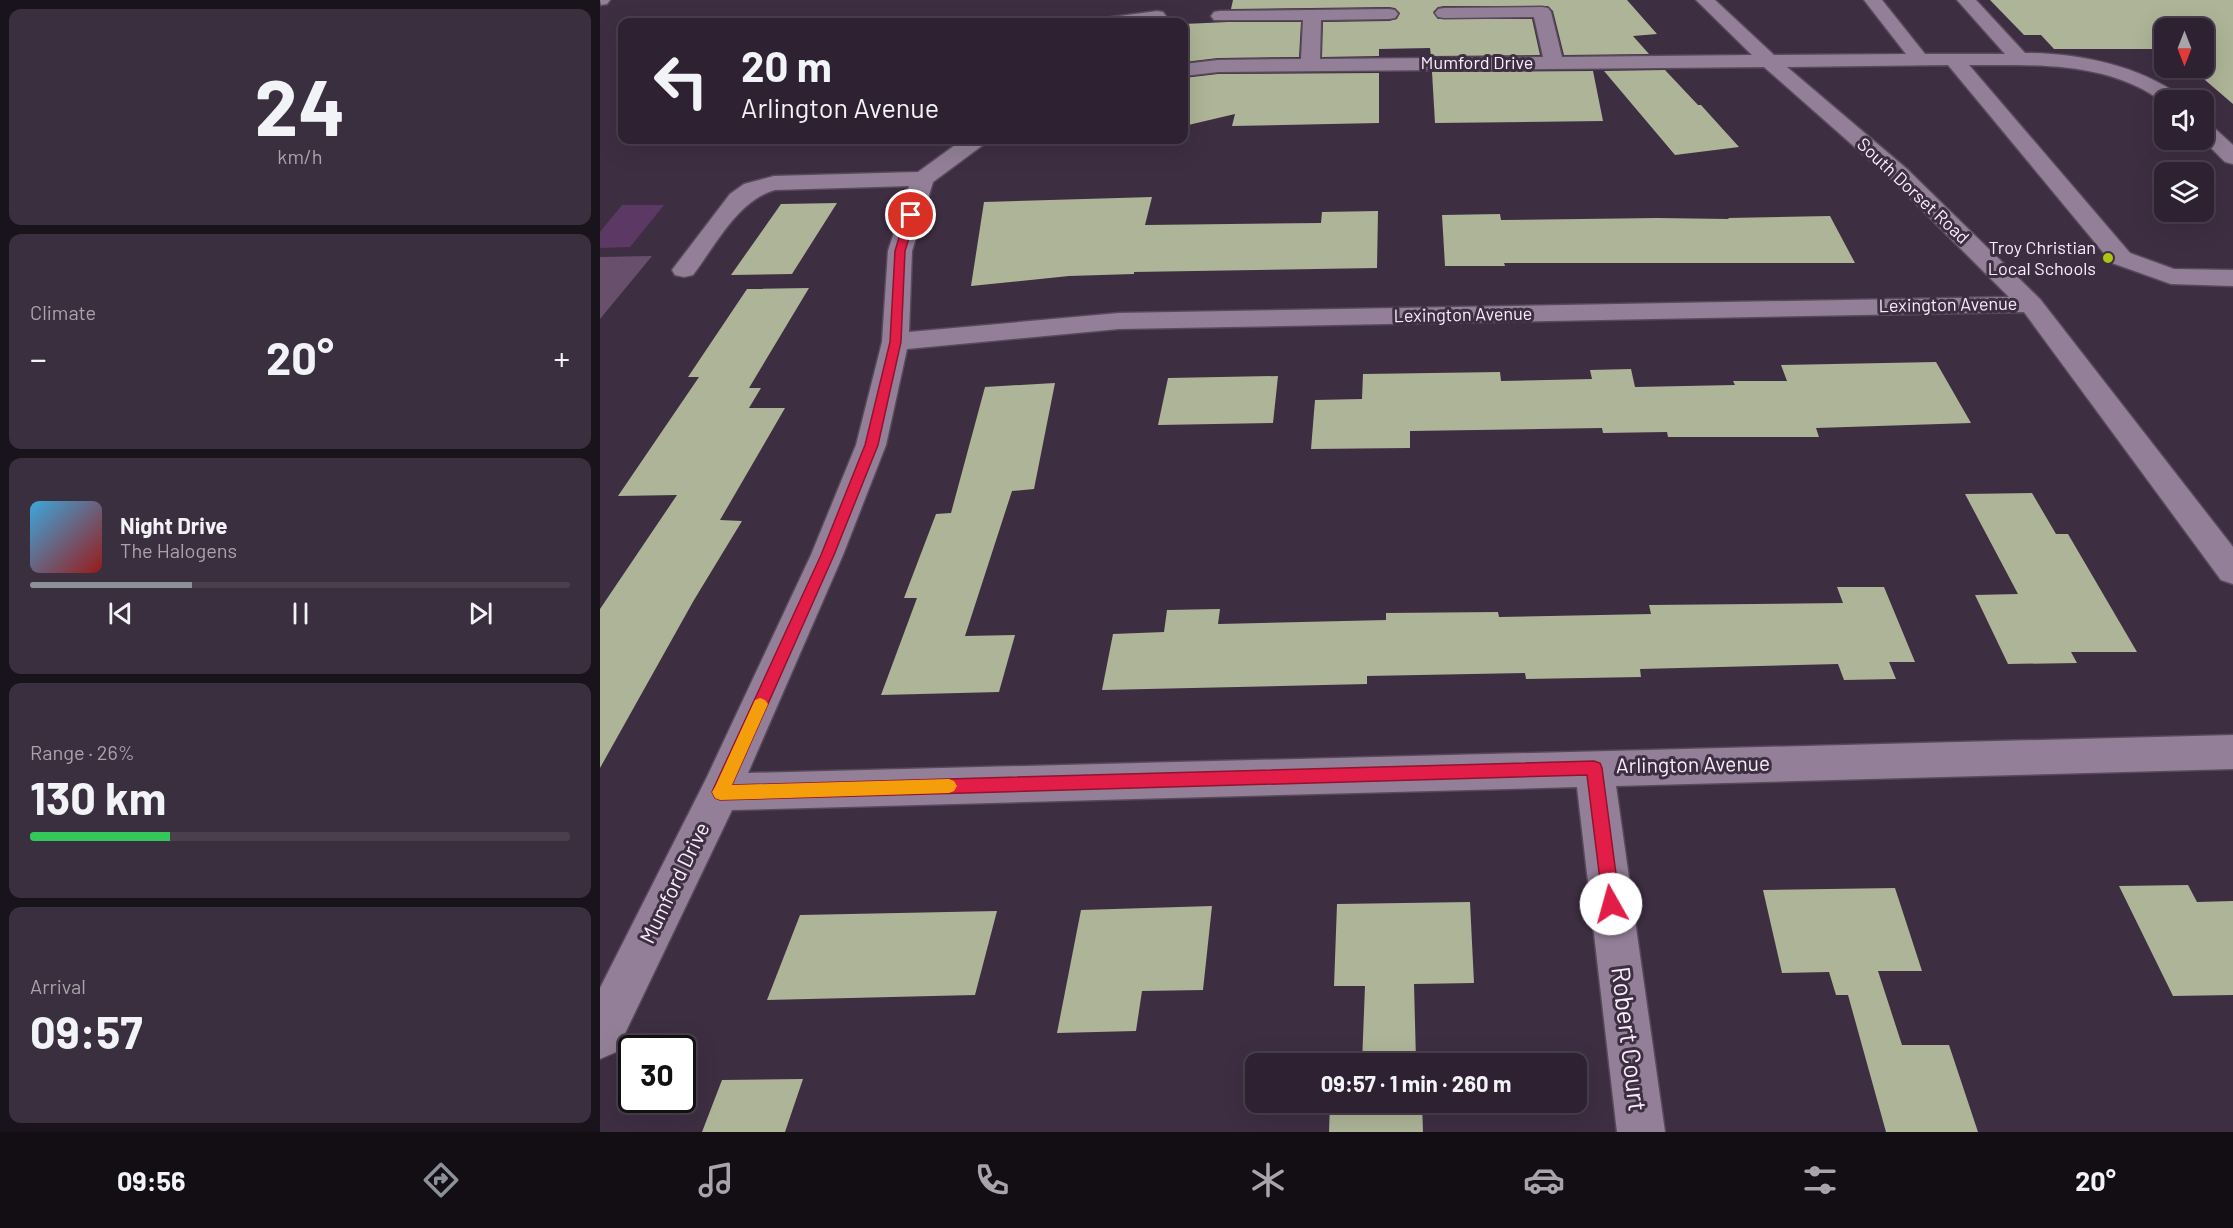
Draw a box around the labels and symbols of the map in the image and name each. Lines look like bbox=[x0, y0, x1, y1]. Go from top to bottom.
north arrow bbox=[2154, 18, 2214, 78]
street label: Mumford Drive bbox=[1421, 51, 1533, 73]
street label: South Dorset Road bbox=[1853, 133, 1974, 248]
pin bbox=[885, 189, 936, 240]
place label: Troy Christian Local Schools bbox=[1988, 236, 2096, 279]
marker: Troy Christian Local Schools bbox=[2101, 251, 2115, 265]
street label: Lexington Avenue bbox=[1878, 292, 2017, 316]
street label: Lexington Avenue bbox=[1393, 302, 1532, 326]
street label: Arlington Avenue bbox=[1616, 750, 1770, 777]
street label: Mumford Drive bbox=[634, 818, 714, 947]
position arrow bbox=[1579, 872, 1643, 936]
street label: Robert Court bbox=[1606, 965, 1655, 1113]
speed limit sign: 30 bbox=[618, 1035, 696, 1113]

